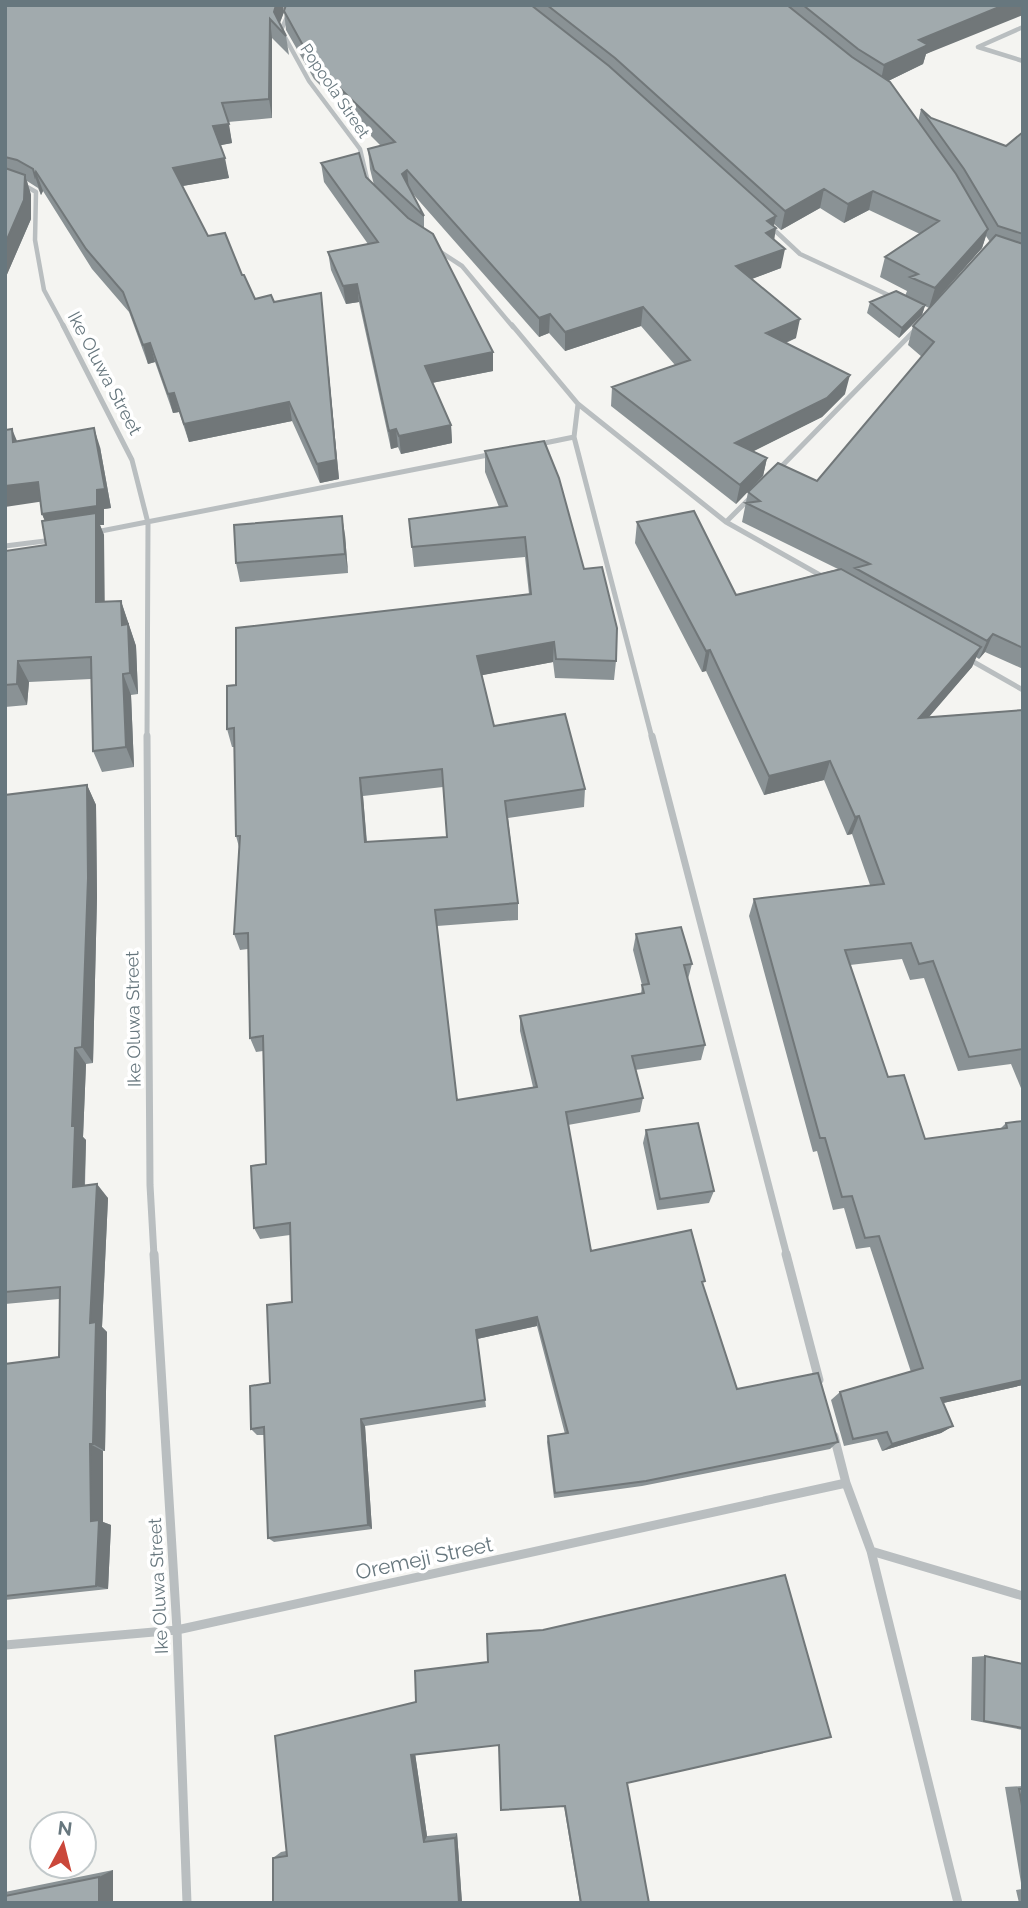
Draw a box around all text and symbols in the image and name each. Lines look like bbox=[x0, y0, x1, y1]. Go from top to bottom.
street label: Popoola Street bbox=[296, 40, 374, 142]
street label: Ike Oluwa Street bbox=[64, 308, 146, 438]
street label: Ike Oluwa Street bbox=[121, 951, 145, 1087]
street label: Ike Oluwa Street bbox=[144, 1517, 172, 1655]
street label: Oremeji Street bbox=[353, 1531, 495, 1585]
north arrow bbox=[28, 1810, 98, 1880]
text: N bbox=[57, 1816, 74, 1840]

